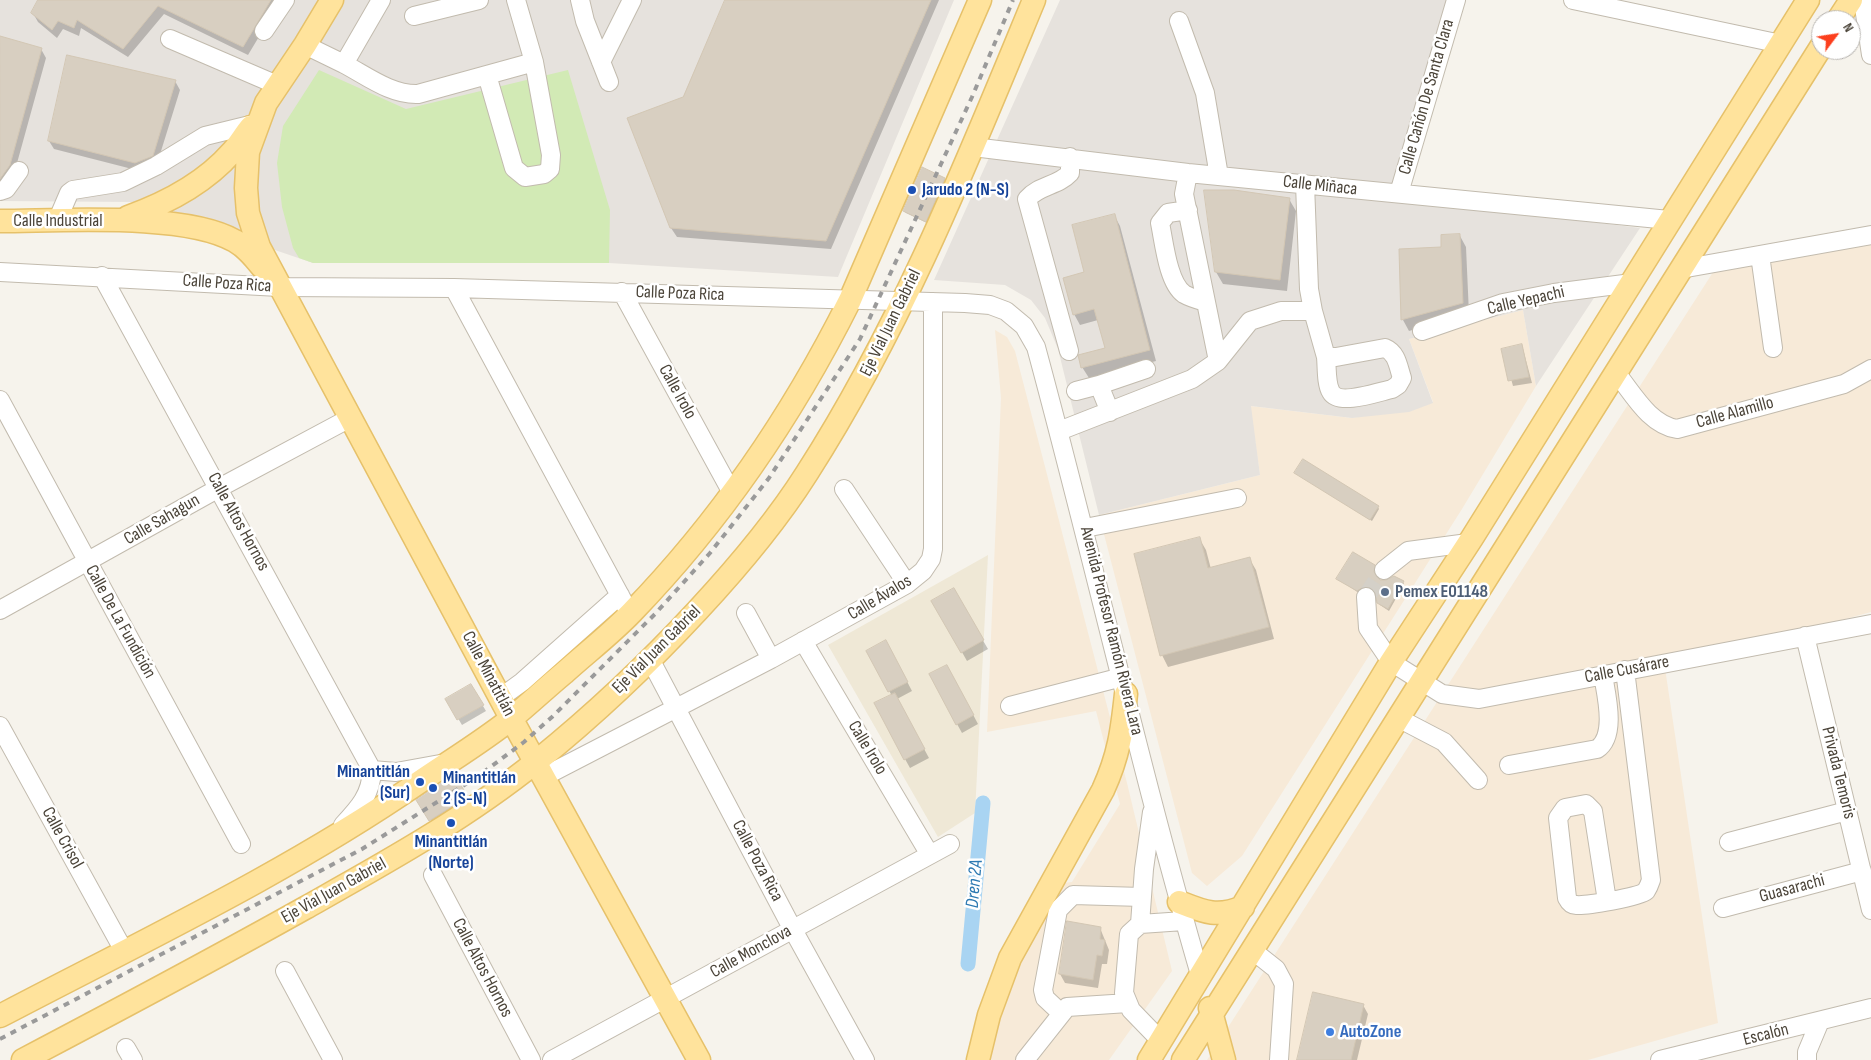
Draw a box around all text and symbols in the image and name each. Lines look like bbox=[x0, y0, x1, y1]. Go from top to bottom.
north arrow bbox=[1811, 10, 1861, 60]
street label: Calle Cañón De Santa Clara bbox=[1394, 17, 1460, 177]
text: N bbox=[1839, 20, 1858, 35]
street label: Calle Miñaca bbox=[1282, 171, 1358, 201]
place label: Jarudo 2 (N-S) bbox=[922, 179, 1009, 201]
marker: Jarudo 2 (N-S) bbox=[906, 184, 918, 196]
street label: Calle Industrial bbox=[13, 210, 103, 232]
street label: Eje Vial Juan Gabriel bbox=[856, 266, 926, 380]
street label: Calle Poza Rica bbox=[182, 270, 272, 298]
street label: Calle Poza Rica bbox=[635, 282, 725, 306]
street label: Calle Yepachi bbox=[1485, 282, 1567, 320]
street label: Calle Irolo bbox=[653, 361, 701, 423]
street label: Calle Alamillo bbox=[1694, 392, 1776, 434]
street label: Calle Altos Hornos bbox=[202, 469, 274, 575]
street label: Calle Sahagun bbox=[120, 490, 204, 550]
street label: Avenida Profesor Ramón Rivera Lara bbox=[1075, 524, 1147, 738]
street label: Calle De La Fundición bbox=[80, 562, 160, 682]
street label: Calle Ávalos bbox=[844, 571, 916, 625]
place label: Pemex E01148 bbox=[1395, 581, 1488, 603]
marker: Pemex E01148 bbox=[1379, 586, 1391, 598]
street label: Eje Vial Juan Gabriel bbox=[608, 601, 706, 699]
street label: Calle Minatitlán bbox=[457, 628, 519, 720]
street label: Calle Cusárare bbox=[1583, 651, 1671, 689]
street label: Calle Irolo bbox=[843, 717, 891, 779]
street label: Privada Temoris bbox=[1816, 725, 1860, 821]
place label: Minantitlán (Sur) bbox=[337, 761, 410, 804]
place label: Minantitlán 2 (S-N) bbox=[443, 767, 516, 810]
marker: Minantitlán (Sur) bbox=[414, 776, 426, 788]
marker: Minantitlán 2 (S-N) bbox=[427, 782, 439, 794]
street label: Calle Crisol bbox=[36, 804, 88, 872]
marker: Minantitlán (Norte) bbox=[445, 817, 457, 829]
street label: Calle Poza Rica bbox=[727, 817, 787, 905]
place label: Minantitlán (Norte) bbox=[414, 831, 488, 874]
street label: Eje Vial Juan Gabriel bbox=[278, 853, 390, 929]
water label: Dren 2A bbox=[962, 859, 988, 909]
street label: Guasarachi bbox=[1757, 870, 1827, 908]
street label: Calle Altos Hornos bbox=[447, 915, 517, 1021]
street label: Calle Monclova bbox=[707, 921, 795, 983]
street label: Escalón bbox=[1741, 1019, 1791, 1051]
place label: AutoZone bbox=[1340, 1021, 1401, 1043]
marker: AutoZone bbox=[1324, 1026, 1336, 1038]

